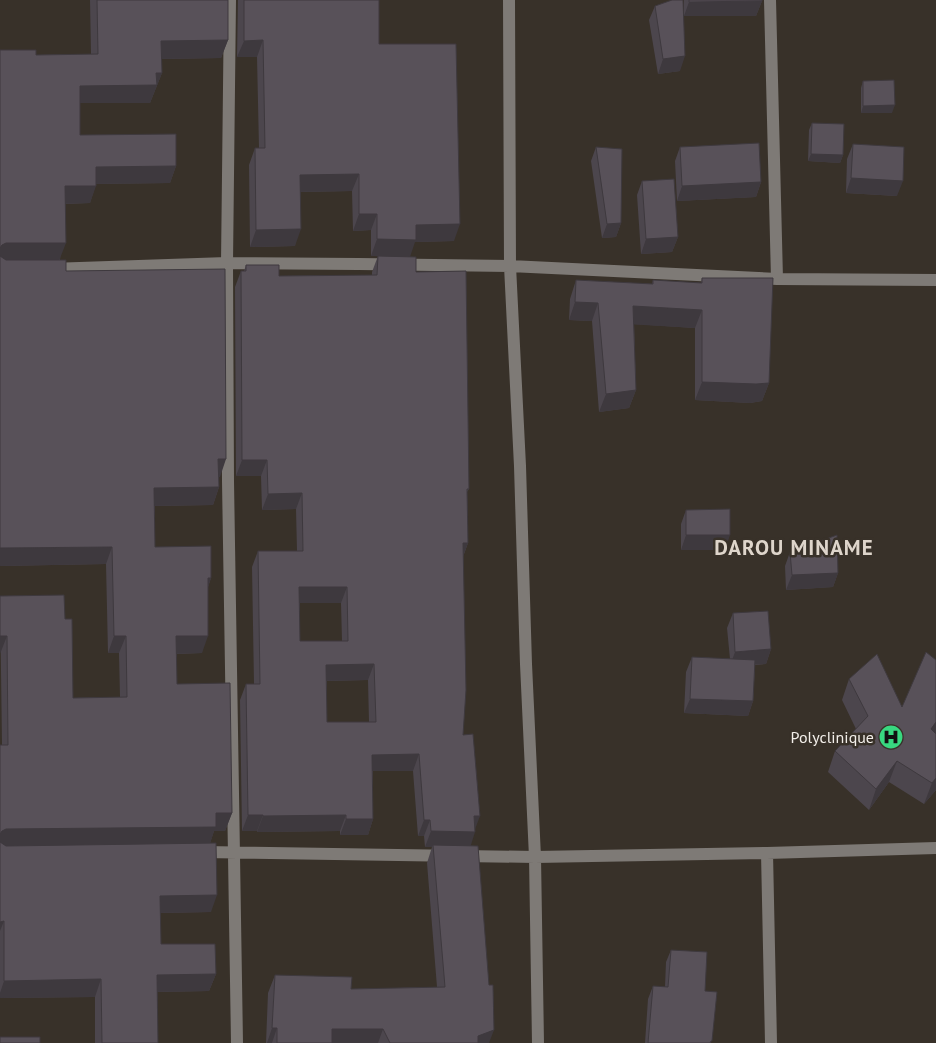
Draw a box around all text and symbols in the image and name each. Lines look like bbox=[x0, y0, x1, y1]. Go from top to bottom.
district label: DAROU MINAME bbox=[714, 534, 874, 561]
hospital icon: Polyclinique bbox=[878, 724, 904, 750]
place label: Polyclinique bbox=[791, 727, 874, 747]

